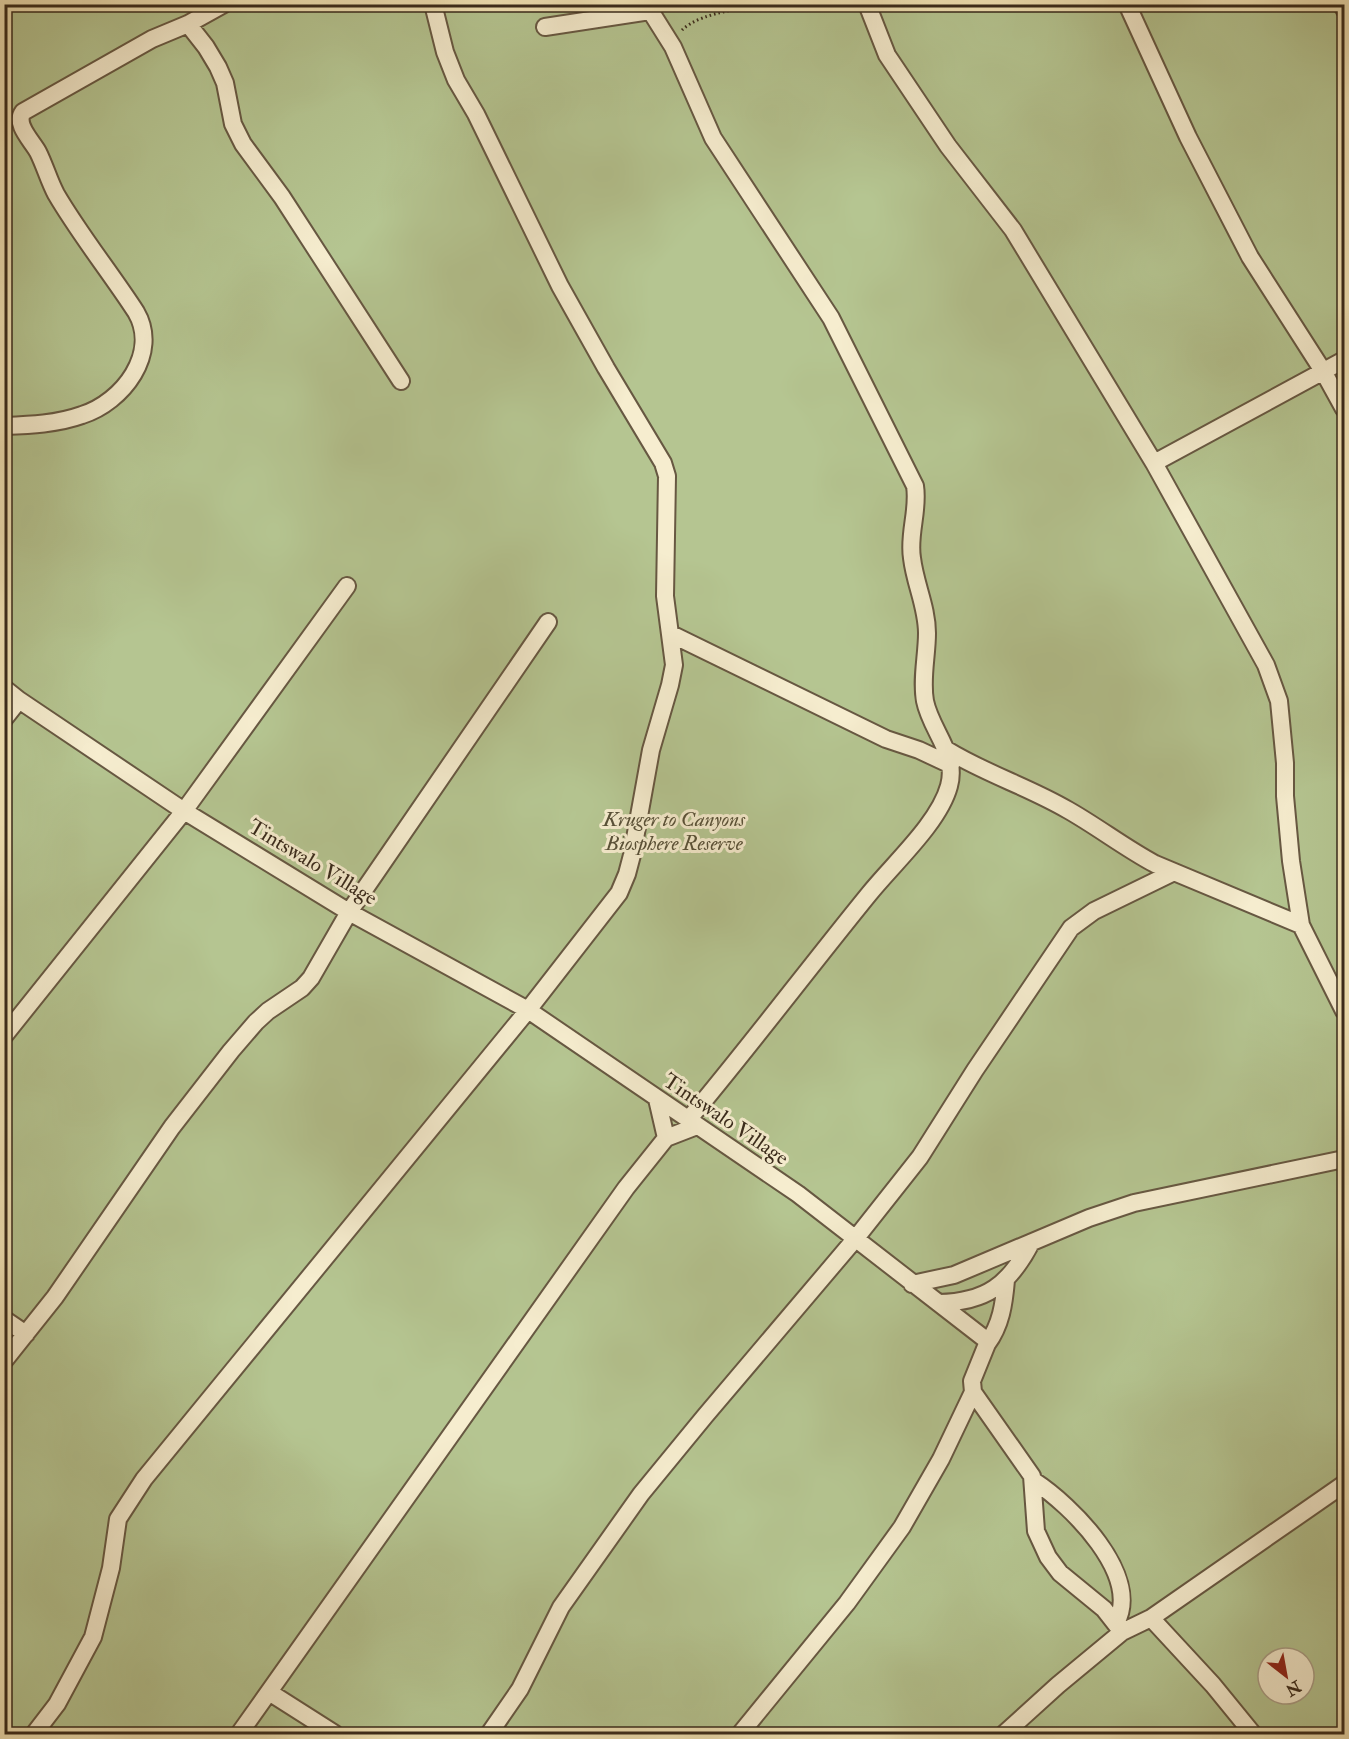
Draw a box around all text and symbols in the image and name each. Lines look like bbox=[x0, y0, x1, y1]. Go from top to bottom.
park label: Kruger to Canyons Biosphere Reserve bbox=[602, 806, 746, 857]
street label: Tintswalo Village bbox=[243, 813, 382, 912]
street label: Tintswalo Village bbox=[658, 1067, 794, 1172]
north arrow bbox=[1256, 1646, 1316, 1706]
text: N bbox=[1281, 1675, 1305, 1701]

